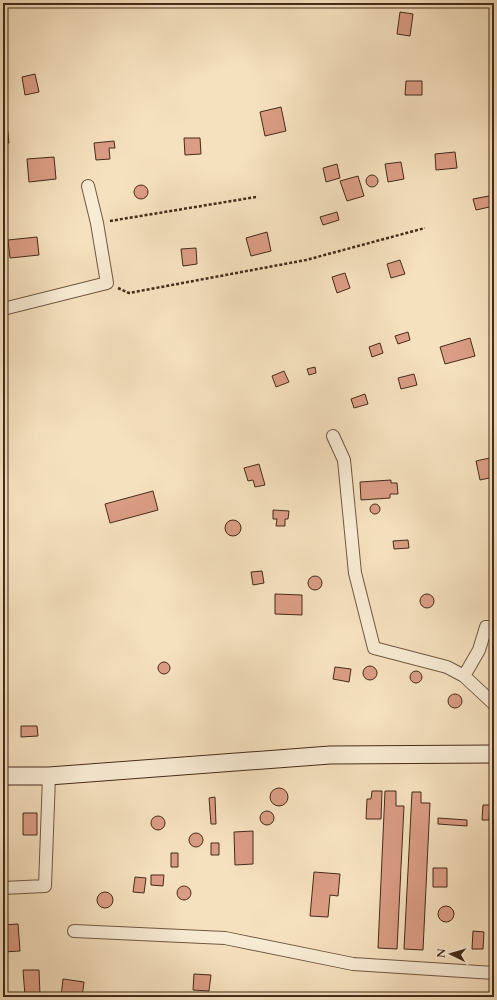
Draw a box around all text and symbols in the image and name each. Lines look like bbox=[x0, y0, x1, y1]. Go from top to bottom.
north arrow bbox=[431, 934, 471, 974]
text: N bbox=[434, 947, 449, 959]

